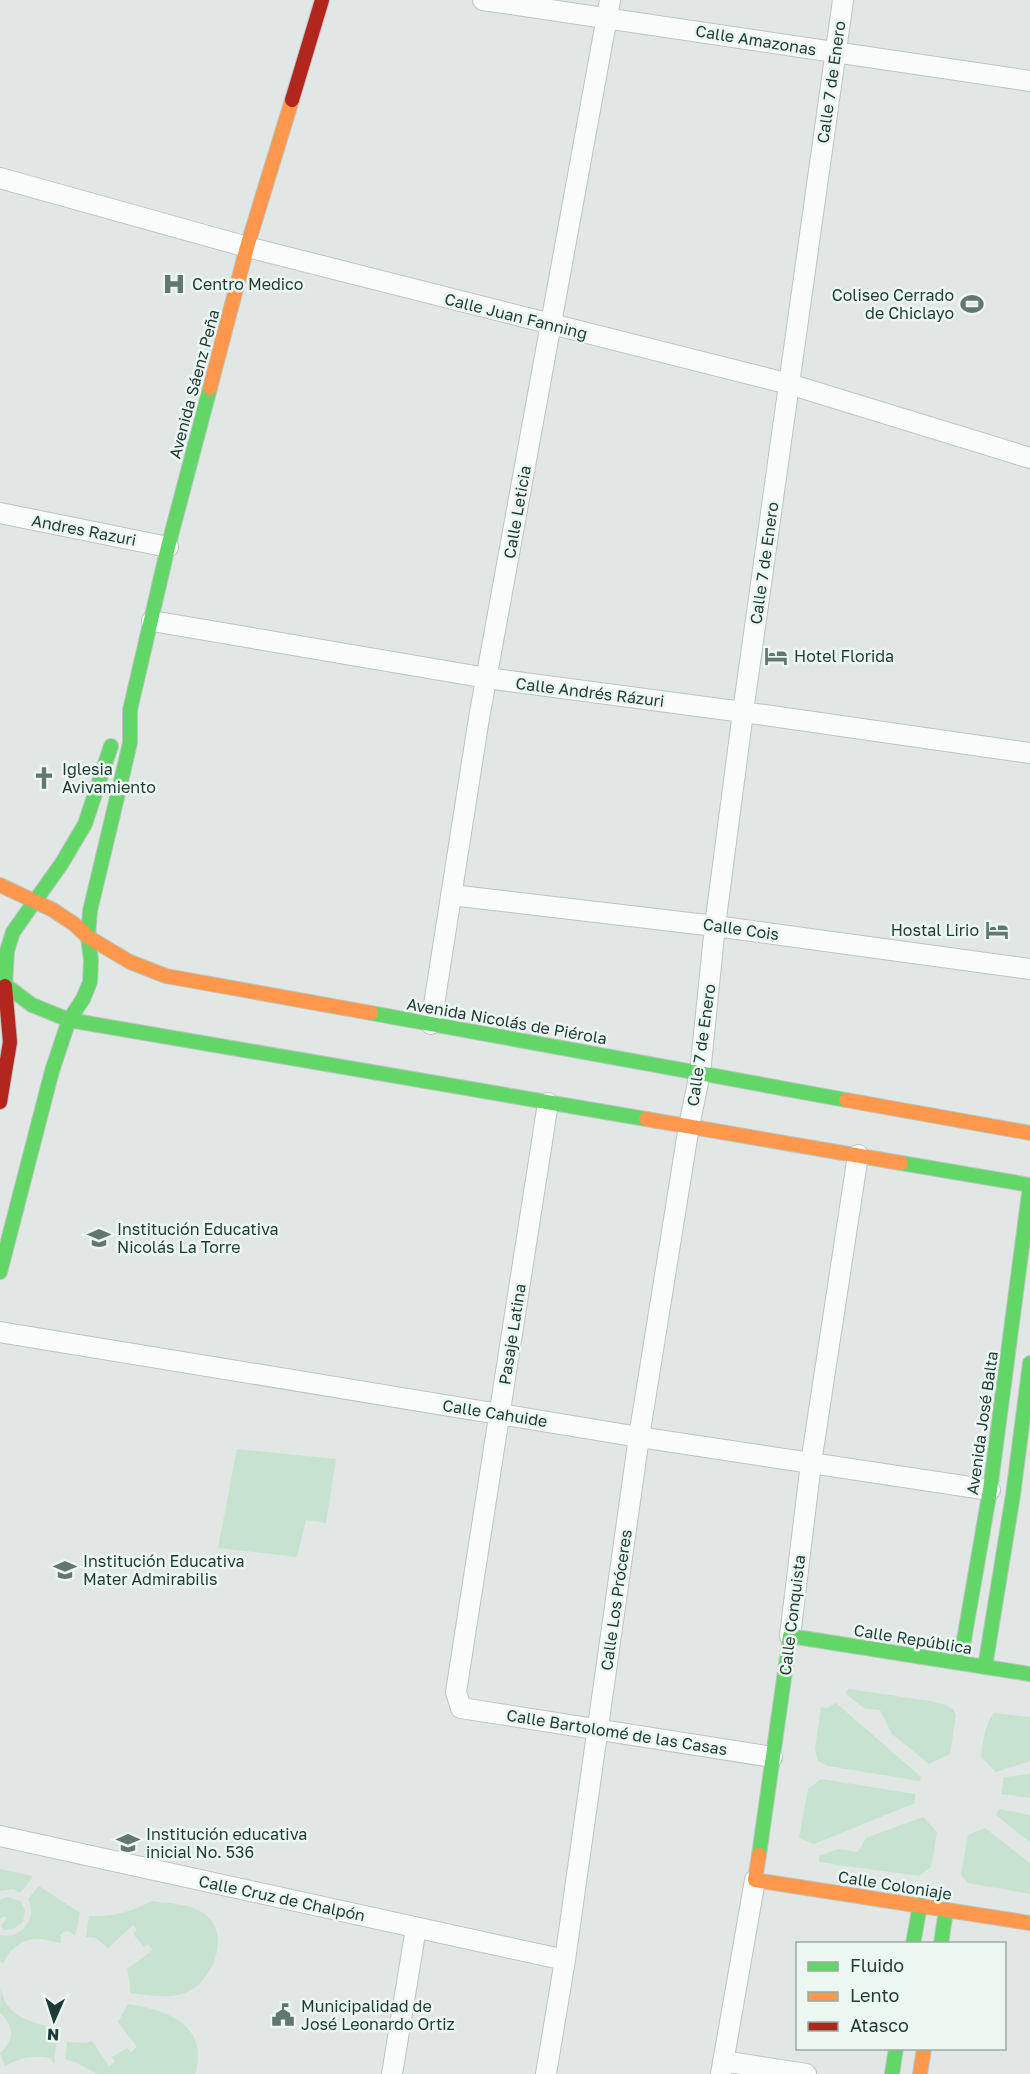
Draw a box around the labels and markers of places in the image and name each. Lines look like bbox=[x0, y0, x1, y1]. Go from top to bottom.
hospital icon: Centro Medico bbox=[161, 271, 187, 297]
place label: Centro Medico bbox=[192, 274, 303, 294]
place label: Coliseo Cerrado de Chiclayo bbox=[832, 285, 954, 323]
sports icon: Coliseo Cerrado de Chiclayo bbox=[959, 291, 985, 317]
hotel icon: Hotel Florida bbox=[763, 643, 789, 669]
place label: Hotel Florida bbox=[794, 646, 894, 666]
place label: Iglesia Avivamiento bbox=[62, 759, 156, 797]
church icon: Iglesia Avivamiento bbox=[31, 765, 57, 791]
hotel icon: Hostal Lirio bbox=[984, 917, 1010, 943]
place label: Hostal Lirio bbox=[891, 920, 979, 940]
place label: Institución Educativa Nicolás La Torre bbox=[117, 1219, 279, 1257]
school or university icon: Institución Educativa Nicolás La Torre bbox=[86, 1225, 112, 1251]
place label: Institución Educativa Mater Admirabilis bbox=[83, 1551, 245, 1589]
school or university icon: Institución Educativa Mater Admirabilis bbox=[52, 1557, 78, 1583]
place label: Institución educativa inicial No. 536 bbox=[146, 1824, 307, 1862]
school or university icon: Institución educativa inicial No. 536 bbox=[115, 1830, 141, 1856]
place label: Municipalidad de José Leonardo Ortiz bbox=[301, 1996, 455, 2034]
public building icon: Municipalidad de José Leonardo Ortiz bbox=[270, 2002, 296, 2028]

